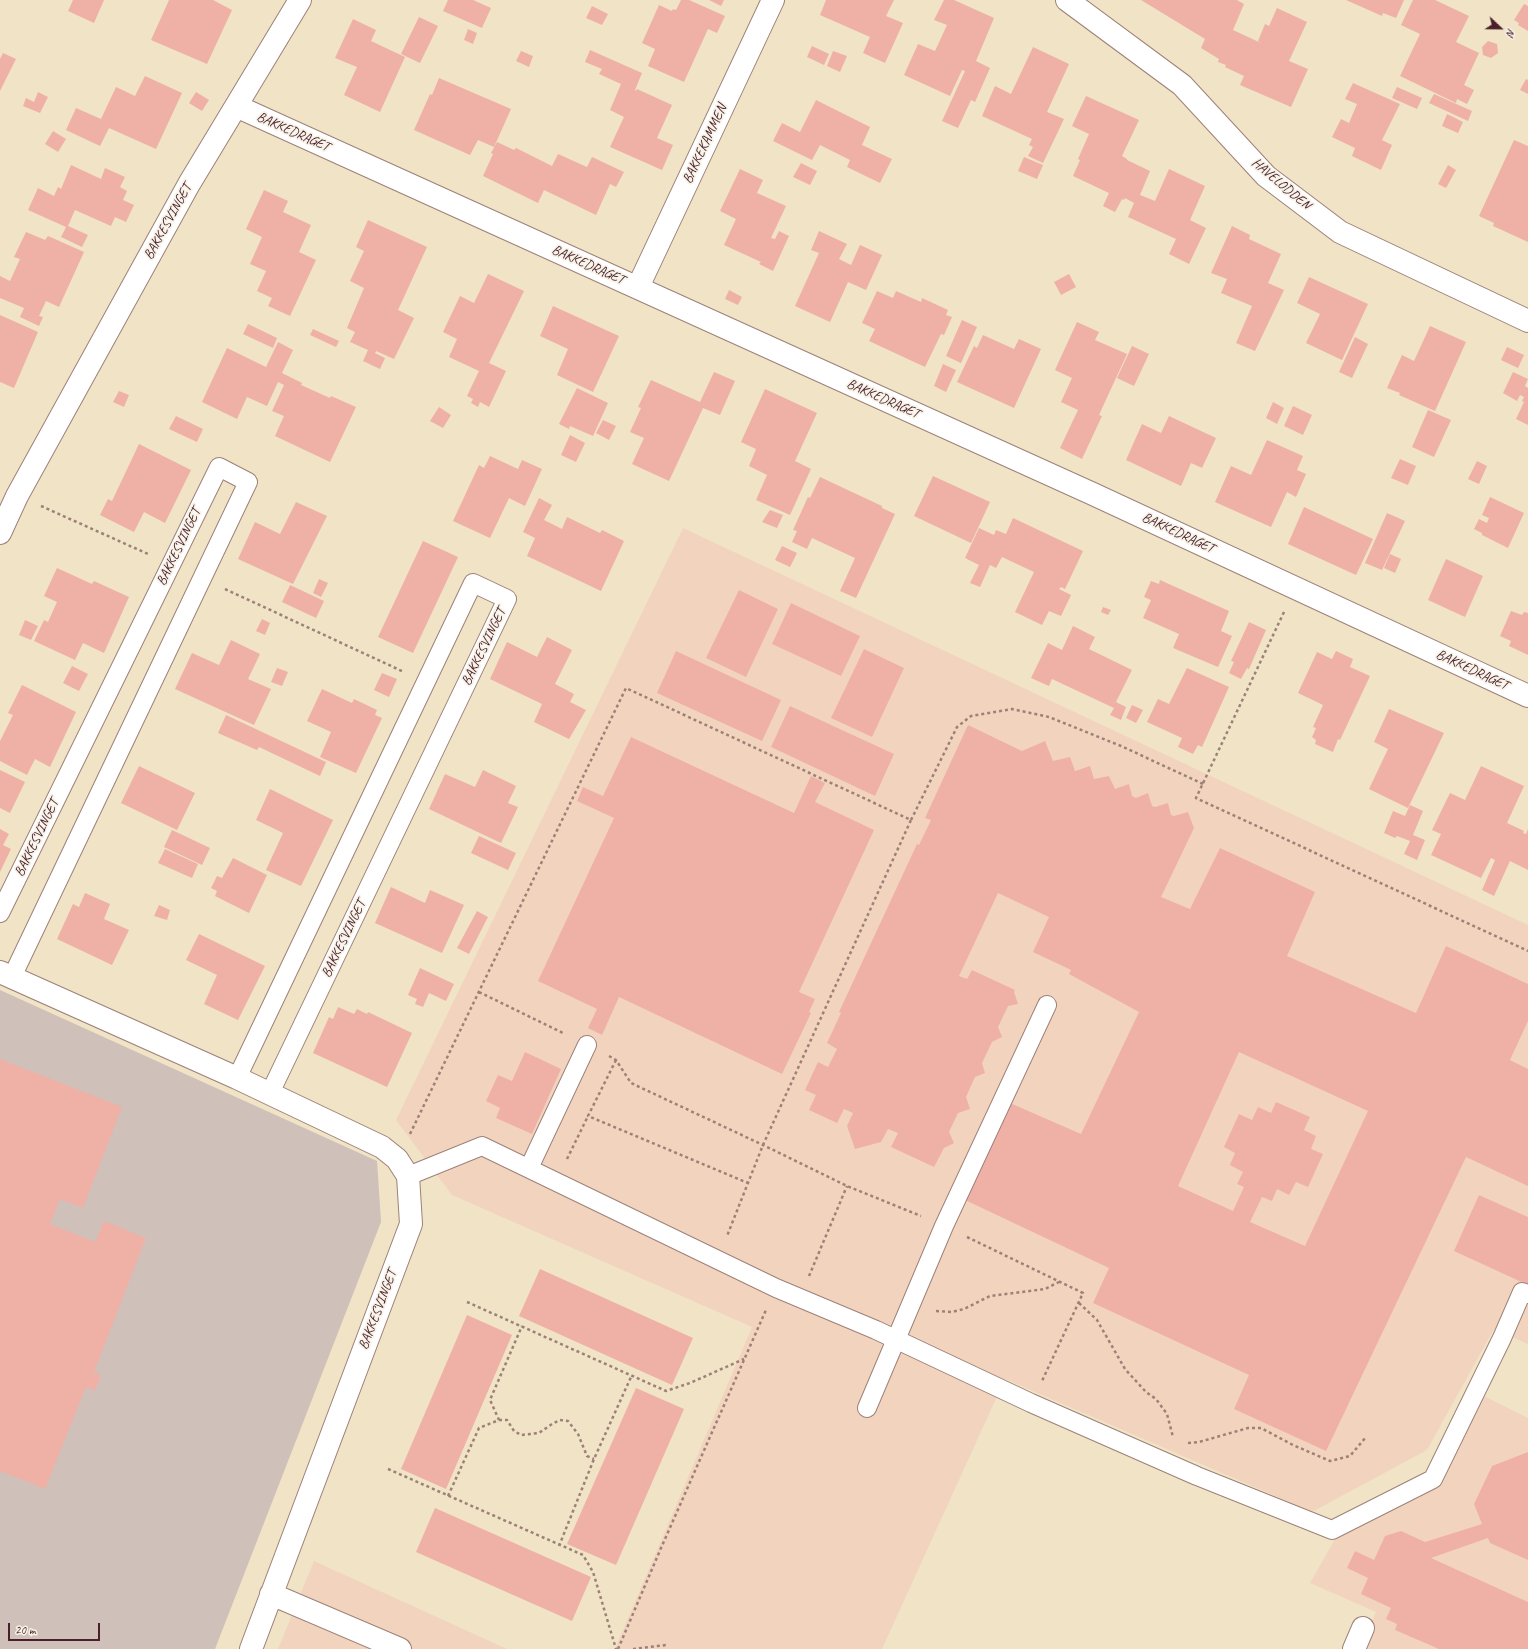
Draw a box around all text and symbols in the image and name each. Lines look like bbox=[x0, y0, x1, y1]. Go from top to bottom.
north arrow bbox=[1480, 8, 1520, 48]
text: N bbox=[1503, 27, 1519, 38]
street label: BAKKEKAMMEN bbox=[679, 102, 731, 186]
street label: BAKKEDRAGET bbox=[254, 108, 332, 156]
street label: HAVELODDEN bbox=[1248, 154, 1314, 214]
street label: BAKKESVINGET bbox=[140, 181, 196, 263]
street label: BAKKEDRAGET bbox=[549, 241, 627, 289]
street label: BAKKEDRAGET bbox=[844, 375, 922, 423]
street label: BAKKESVINGET bbox=[153, 506, 205, 588]
street label: BAKKEDRAGET bbox=[1139, 509, 1217, 557]
street label: BAKKESVINGET bbox=[458, 606, 510, 688]
street label: BAKKEDRAGET bbox=[1433, 646, 1511, 694]
street label: BAKKESVINGET bbox=[11, 797, 63, 879]
street label: BAKKESVINGET bbox=[318, 898, 370, 980]
street label: BAKKESVINGET bbox=[355, 1268, 401, 1352]
scale bar bbox=[10, 1615, 102, 1641]
text: 20 m bbox=[15, 1622, 35, 1638]

